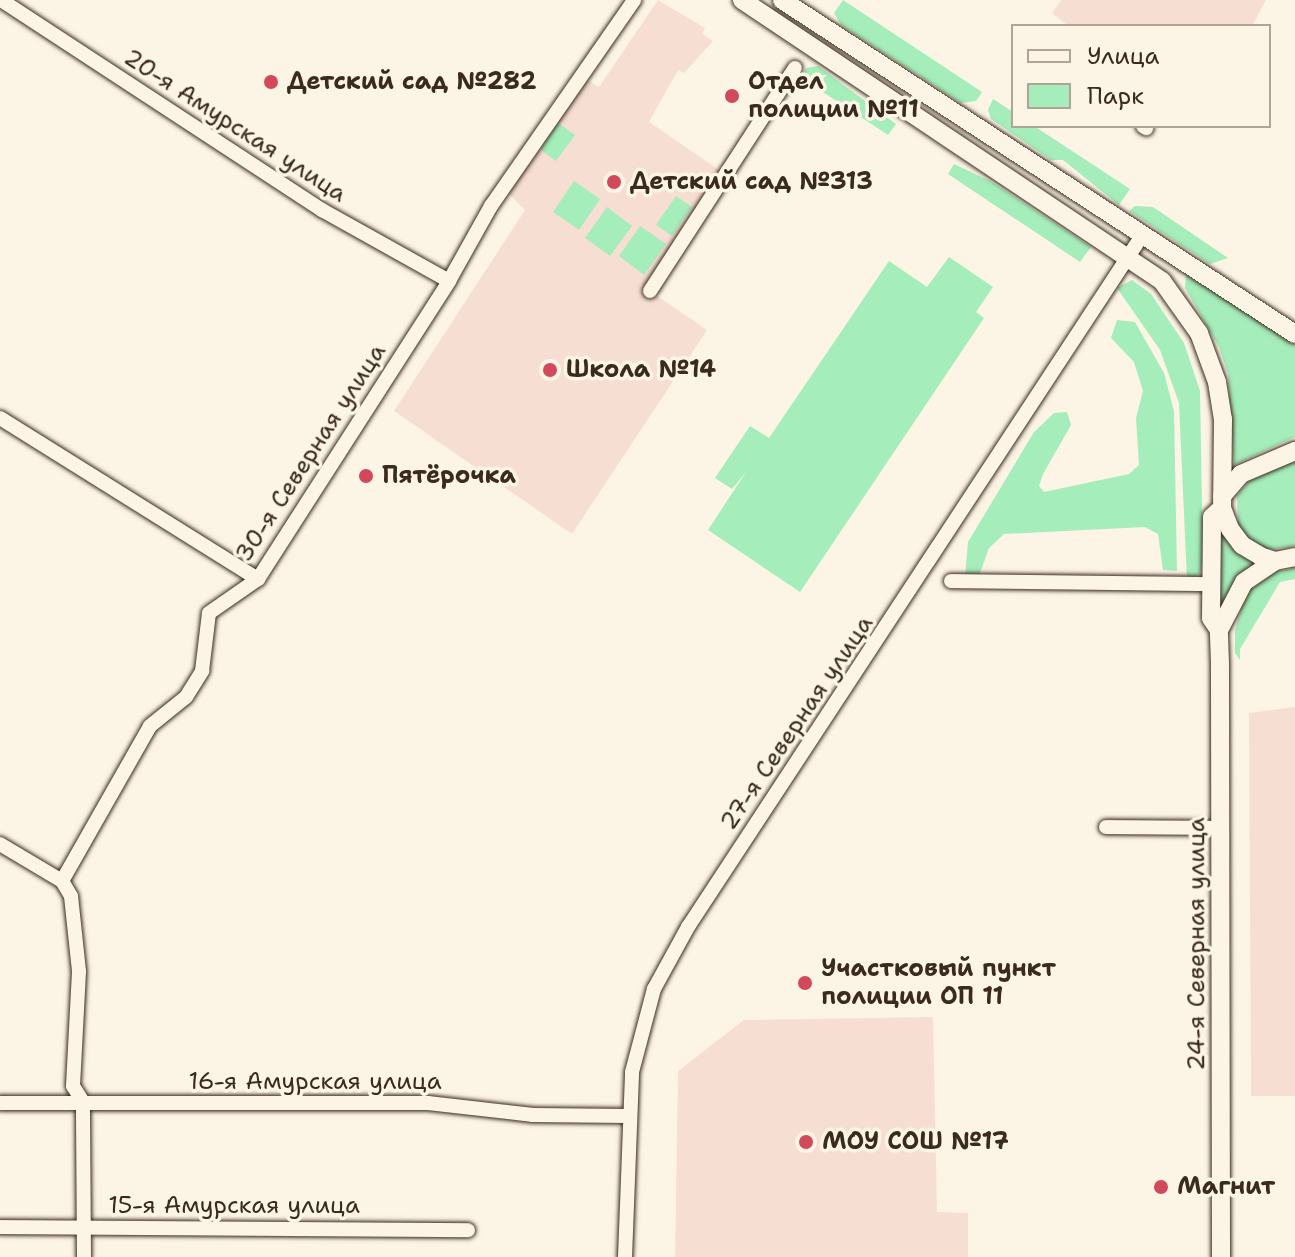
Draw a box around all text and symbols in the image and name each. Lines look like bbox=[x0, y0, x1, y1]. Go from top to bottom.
legend bbox=[1011, 24, 1271, 128]
text: Улица bbox=[1087, 40, 1160, 72]
street label: 20-я Амурская улица bbox=[118, 43, 352, 209]
place label: Детский сад №282 bbox=[287, 68, 537, 96]
place label: Отдел полиции №11 bbox=[748, 68, 919, 124]
marker: Детский сад №282 bbox=[262, 73, 280, 91]
text: Парк bbox=[1087, 80, 1144, 112]
marker: Отдел полиции №11 bbox=[723, 87, 741, 105]
place label: Детский сад №313 bbox=[630, 168, 873, 196]
marker: Детский сад №313 bbox=[605, 173, 623, 191]
street label: 30-я Северная улица bbox=[230, 339, 392, 567]
place label: Школа №14 bbox=[566, 356, 716, 384]
marker: Школа №14 bbox=[541, 361, 559, 379]
place label: Пятёрочка bbox=[382, 462, 516, 490]
marker: Пятёрочка bbox=[357, 467, 375, 485]
street label: 27-я Северная улица bbox=[714, 610, 880, 836]
street label: 24-я Северная улица bbox=[1183, 817, 1211, 1071]
place label: Участковый пункт полиции ОП 11 bbox=[821, 955, 1056, 1011]
marker: Участковый пункт полиции ОП 11 bbox=[796, 974, 814, 992]
street label: 16-я Амурская улица bbox=[188, 1068, 442, 1096]
place label: МОУ СОШ №17 bbox=[822, 1128, 1009, 1156]
marker: МОУ СОШ №17 bbox=[797, 1133, 815, 1151]
place label: Магнит bbox=[1177, 1173, 1275, 1201]
marker: Магнит bbox=[1152, 1178, 1170, 1196]
street label: 15-я Амурская улица bbox=[108, 1192, 360, 1220]

